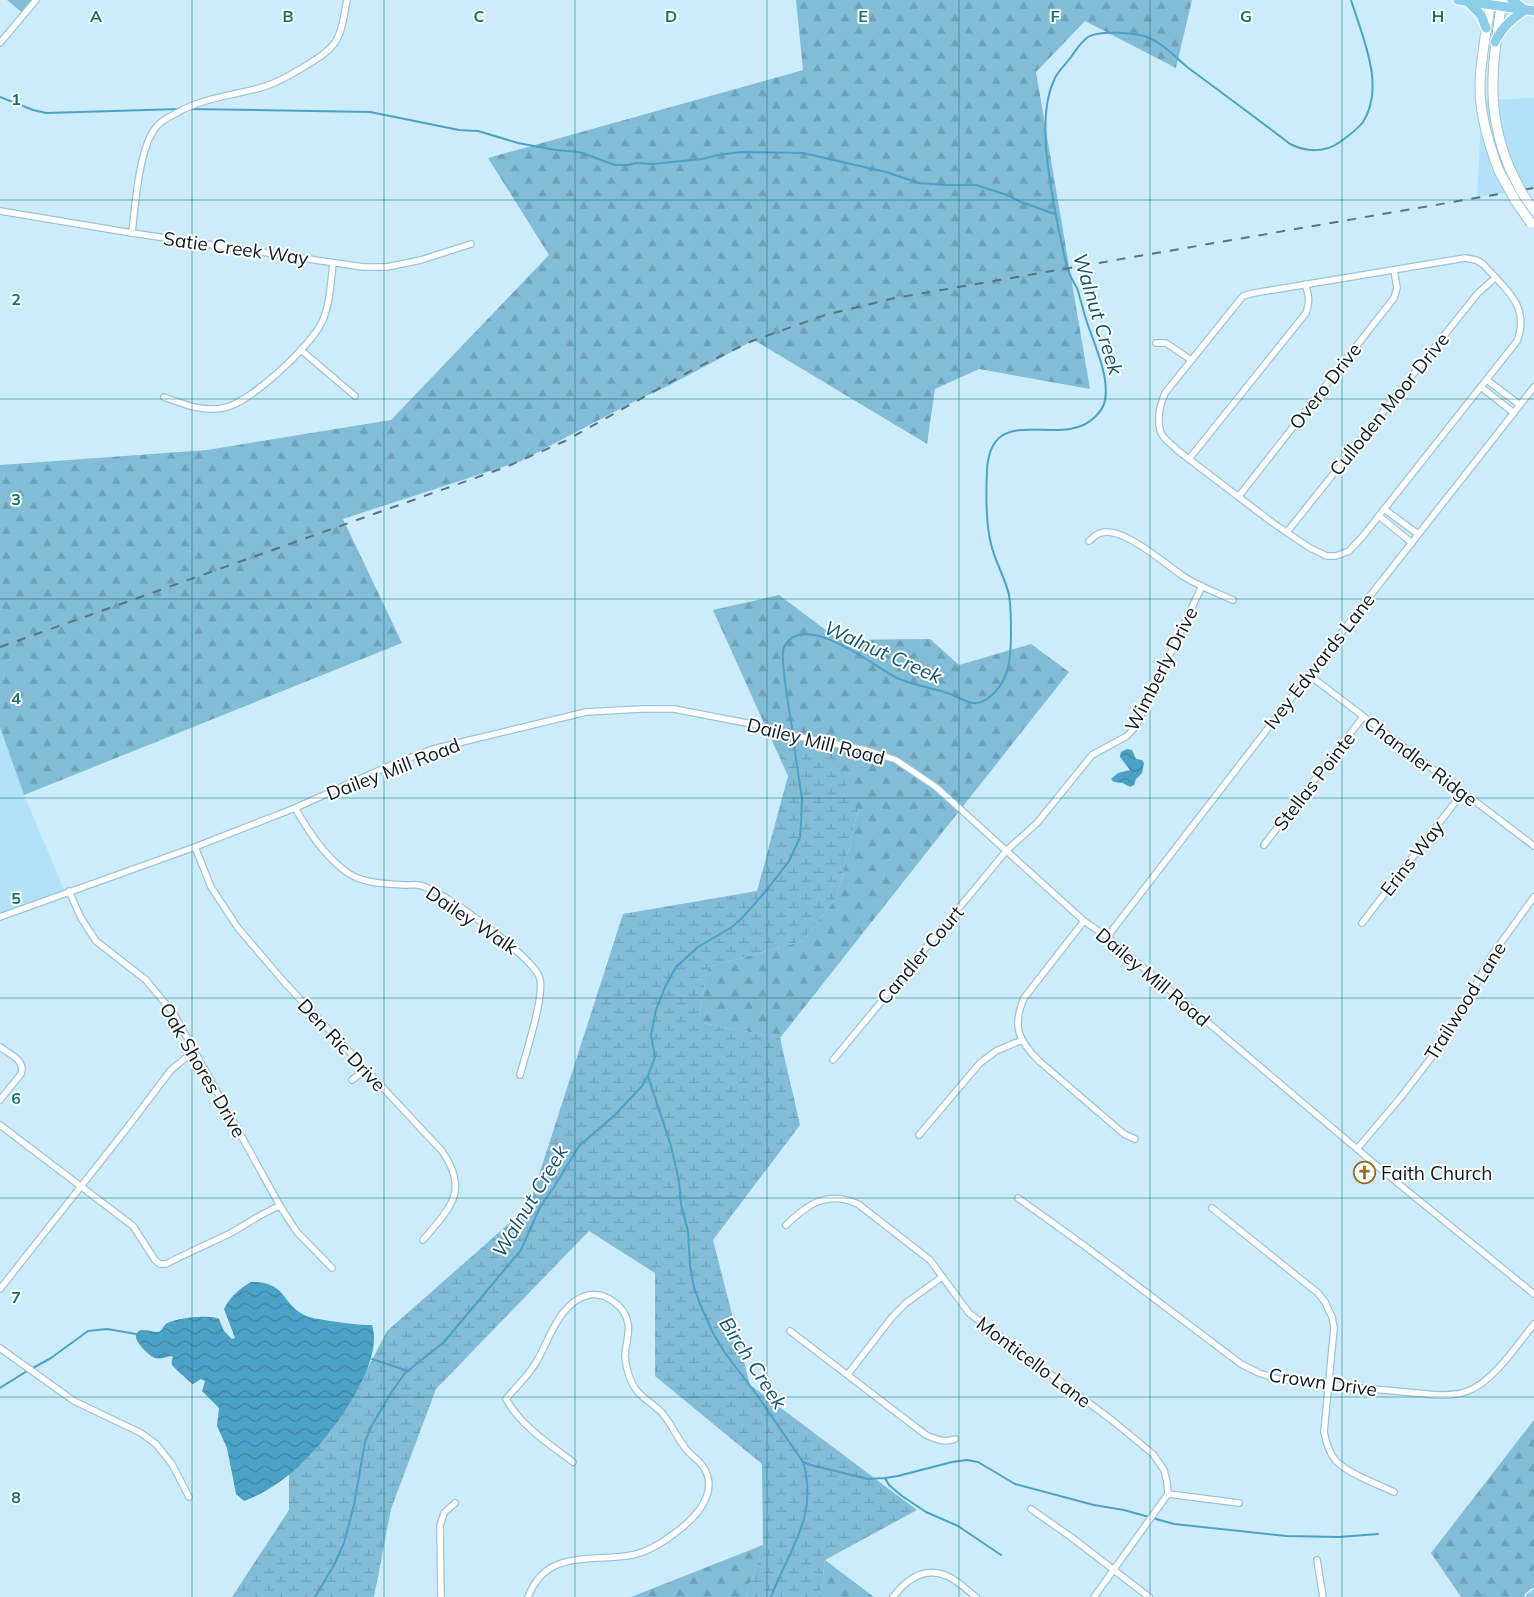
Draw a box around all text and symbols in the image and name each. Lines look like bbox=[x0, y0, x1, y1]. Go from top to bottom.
text: A bbox=[90, 6, 102, 26]
text: B bbox=[282, 6, 294, 26]
text: C bbox=[474, 6, 485, 26]
text: D bbox=[665, 6, 677, 26]
text: E bbox=[858, 6, 868, 26]
text: F bbox=[1050, 6, 1060, 26]
text: G bbox=[1240, 6, 1252, 26]
text: H bbox=[1432, 6, 1444, 26]
text: 1 bbox=[11, 89, 21, 109]
street label: Satie Creek Way bbox=[162, 226, 310, 270]
water label: Walnut Creek bbox=[1068, 250, 1129, 379]
text: 2 bbox=[11, 289, 21, 309]
street label: Culloden Moor Drive bbox=[1324, 328, 1454, 480]
street label: Overo Drive bbox=[1284, 338, 1366, 434]
text: 3 bbox=[11, 489, 21, 509]
street label: Ivey Edwards Lane bbox=[1258, 588, 1380, 734]
street label: Wimberly Drive bbox=[1119, 603, 1203, 735]
water label: Walnut Creek bbox=[820, 614, 947, 689]
text: 4 bbox=[11, 688, 21, 708]
street label: Chandler Ridge bbox=[1360, 711, 1482, 811]
street label: Dailey Mill Road bbox=[745, 712, 887, 770]
street label: Stellas Pointe bbox=[1268, 727, 1360, 835]
street label: Dailey Mill Road bbox=[323, 732, 463, 806]
street label: Erins Way bbox=[1375, 815, 1449, 901]
street label: Dailey Walk bbox=[421, 881, 523, 960]
text: 5 bbox=[11, 888, 21, 908]
street label: Candler Court bbox=[872, 900, 968, 1009]
street label: Dailey Mill Road bbox=[1091, 922, 1215, 1032]
street label: Trailwood Lane bbox=[1419, 937, 1511, 1065]
street label: Den Ric Drive bbox=[293, 993, 391, 1097]
street label: Oak Shores Drive bbox=[155, 998, 251, 1142]
text: 6 bbox=[11, 1088, 21, 1108]
water label: Walnut Creek bbox=[486, 1140, 573, 1261]
church icon: Faith Church bbox=[1353, 1161, 1377, 1185]
place label: Faith Church bbox=[1381, 1161, 1492, 1185]
text: 7 bbox=[11, 1287, 21, 1307]
street label: Monticello Lane bbox=[972, 1311, 1096, 1413]
water label: Birch Creek bbox=[714, 1312, 793, 1414]
street label: Crown Drive bbox=[1267, 1363, 1379, 1401]
text: 8 bbox=[11, 1487, 21, 1507]

